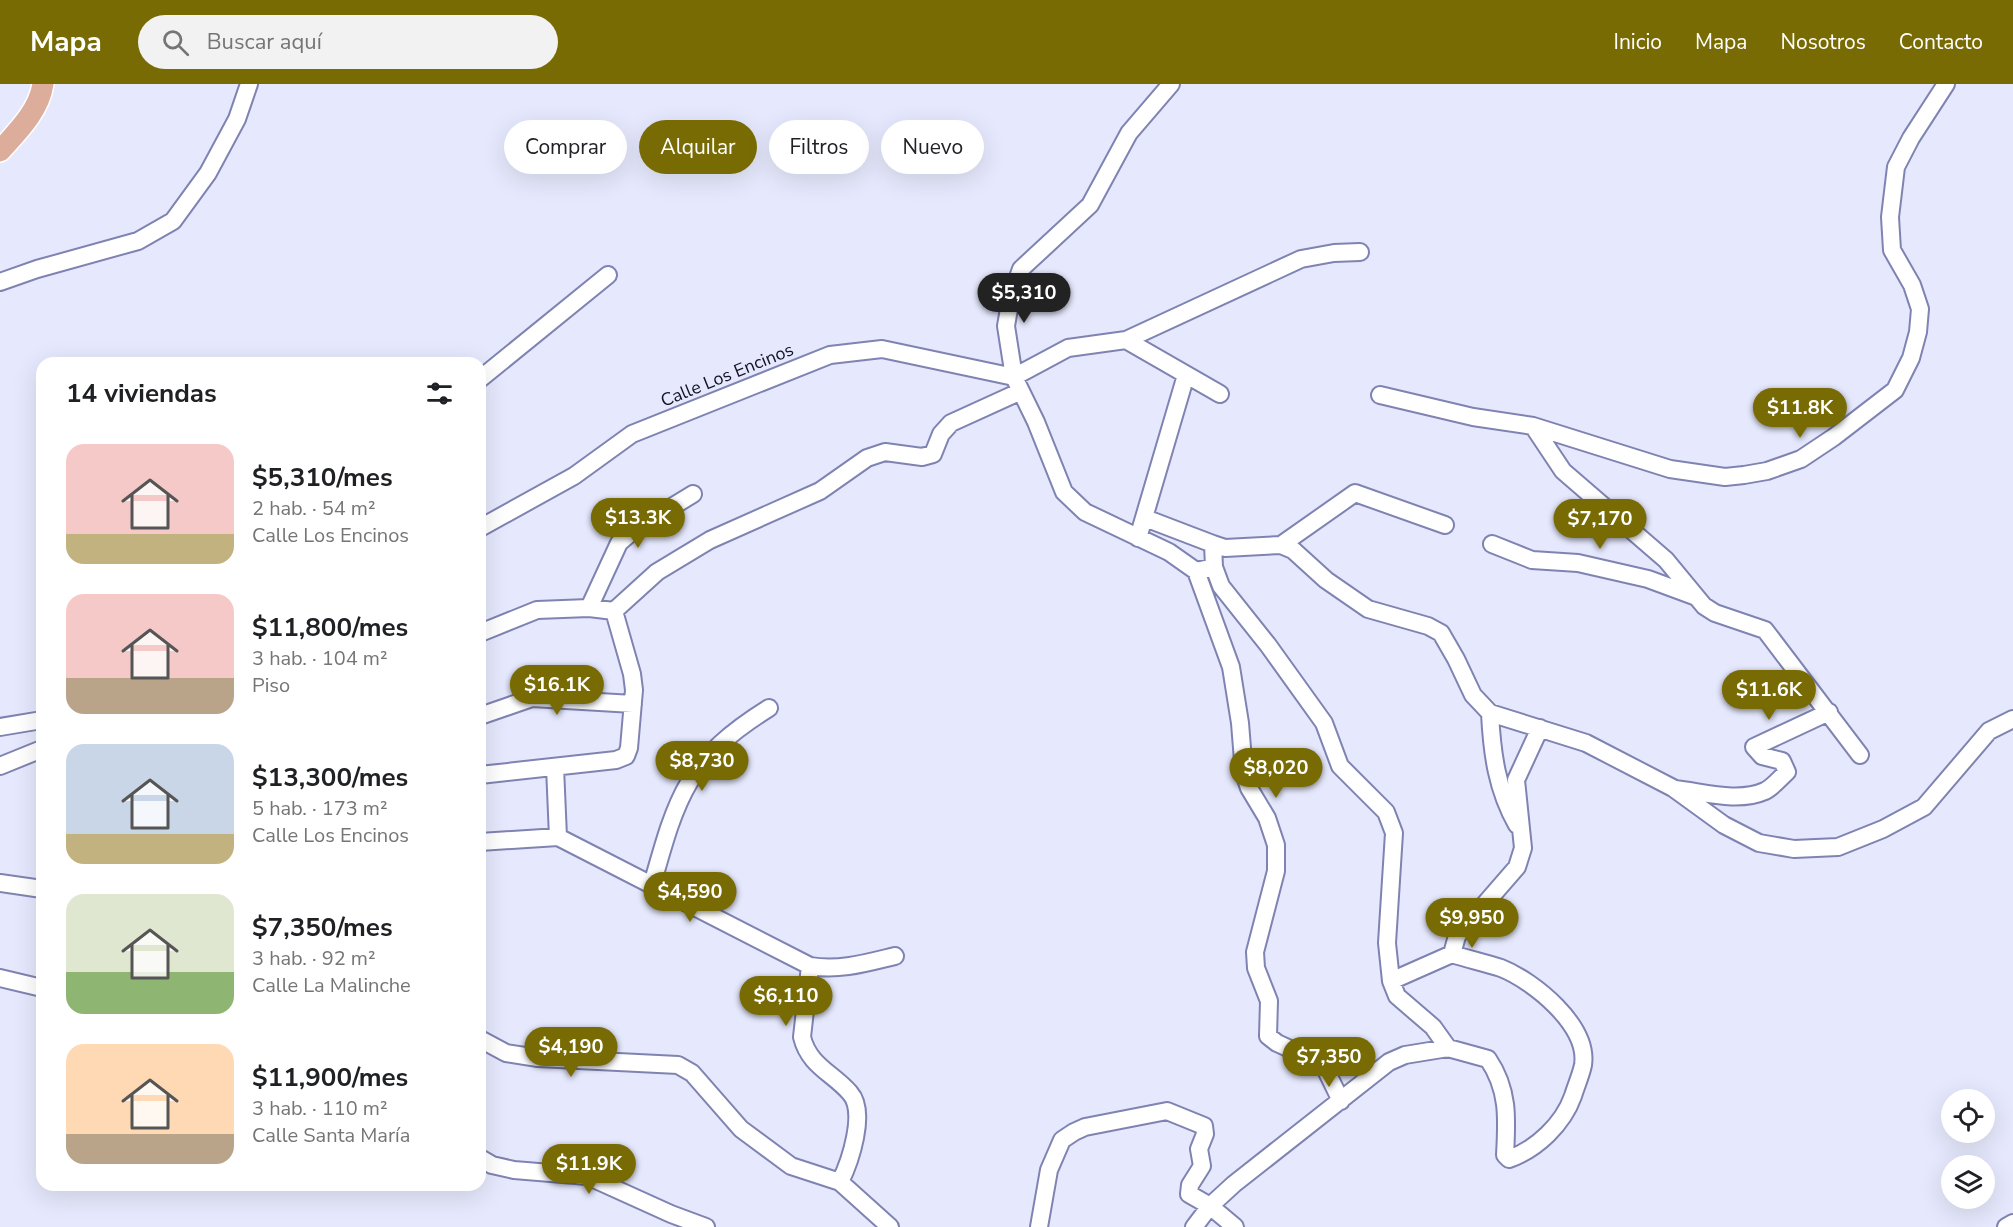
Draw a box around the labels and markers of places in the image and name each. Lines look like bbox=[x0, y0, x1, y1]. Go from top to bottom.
pin: $5,310 bbox=[975, 273, 1073, 324]
pin: $11.8K bbox=[1751, 388, 1849, 439]
pin: $13.3K bbox=[589, 498, 687, 549]
pin: $7,170 bbox=[1551, 499, 1649, 550]
pin: $16.1K bbox=[508, 665, 606, 716]
pin: $11.6K bbox=[1720, 670, 1818, 721]
pin: $8,730 bbox=[653, 741, 751, 792]
pin: $8,020 bbox=[1227, 748, 1325, 799]
pin: $4,590 bbox=[641, 872, 739, 923]
pin: $9,950 bbox=[1423, 898, 1521, 949]
pin: $6,110 bbox=[737, 976, 835, 1027]
pin: $4,190 bbox=[522, 1027, 620, 1078]
pin: $7,350 bbox=[1280, 1037, 1378, 1088]
pin: $11.9K bbox=[540, 1144, 638, 1195]

